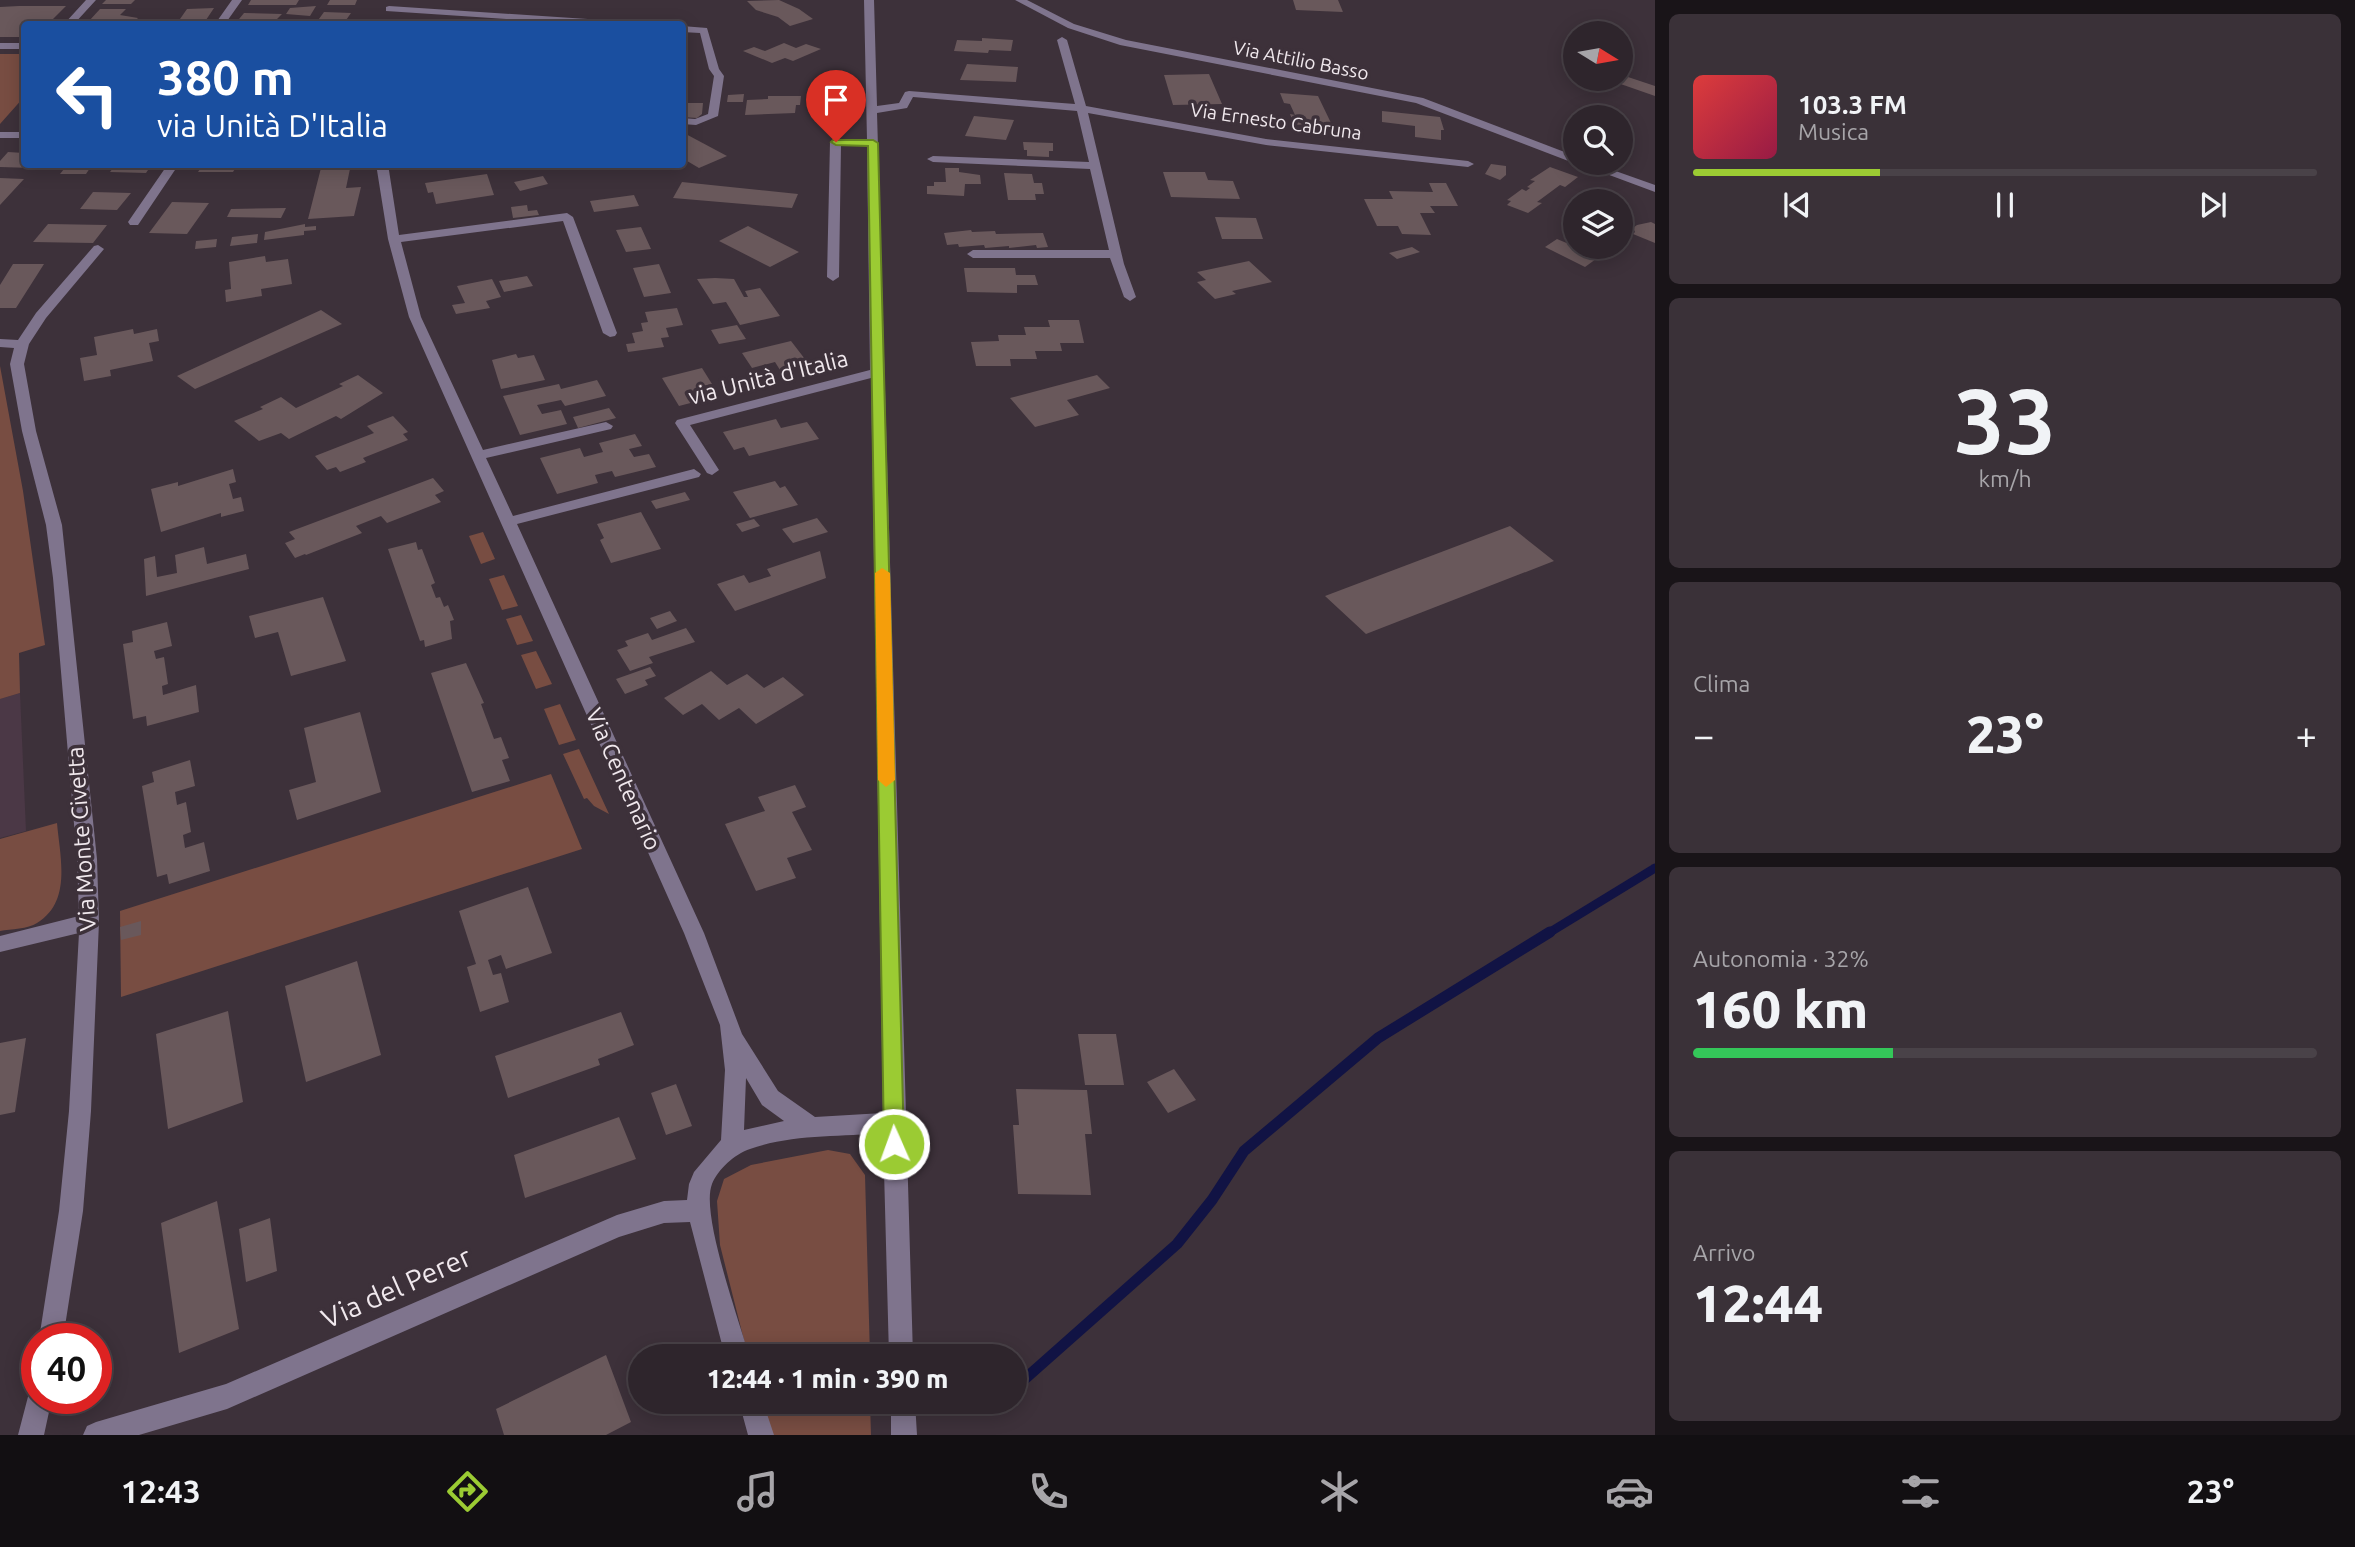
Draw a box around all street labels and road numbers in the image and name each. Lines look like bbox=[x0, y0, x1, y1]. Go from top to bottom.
street label: Via Attilio Basso bbox=[1231, 36, 1371, 84]
street label: Via Ernesto Cabruna bbox=[1189, 98, 1363, 144]
street label: via Unità d'Italia bbox=[686, 345, 850, 409]
street label: Via Centenario bbox=[582, 704, 666, 854]
street label: Via Monte Civetta bbox=[62, 746, 100, 932]
street label: Via del Perer bbox=[317, 1240, 476, 1334]

